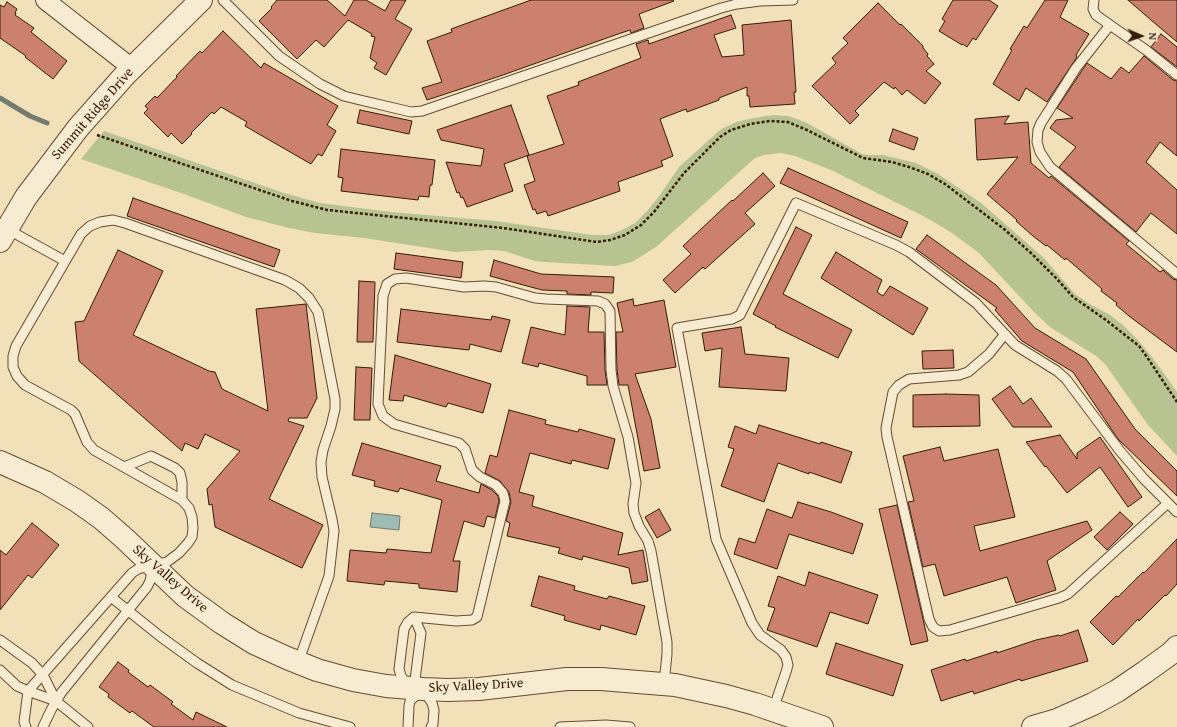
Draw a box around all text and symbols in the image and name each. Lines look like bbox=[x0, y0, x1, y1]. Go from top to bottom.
north arrow bbox=[1121, 16, 1161, 56]
text: N bbox=[1145, 32, 1161, 40]
street label: Summit Ridge Drive bbox=[48, 64, 138, 164]
street label: Sky Valley Drive bbox=[129, 542, 211, 616]
street label: Sky Valley Drive bbox=[428, 675, 524, 697]

